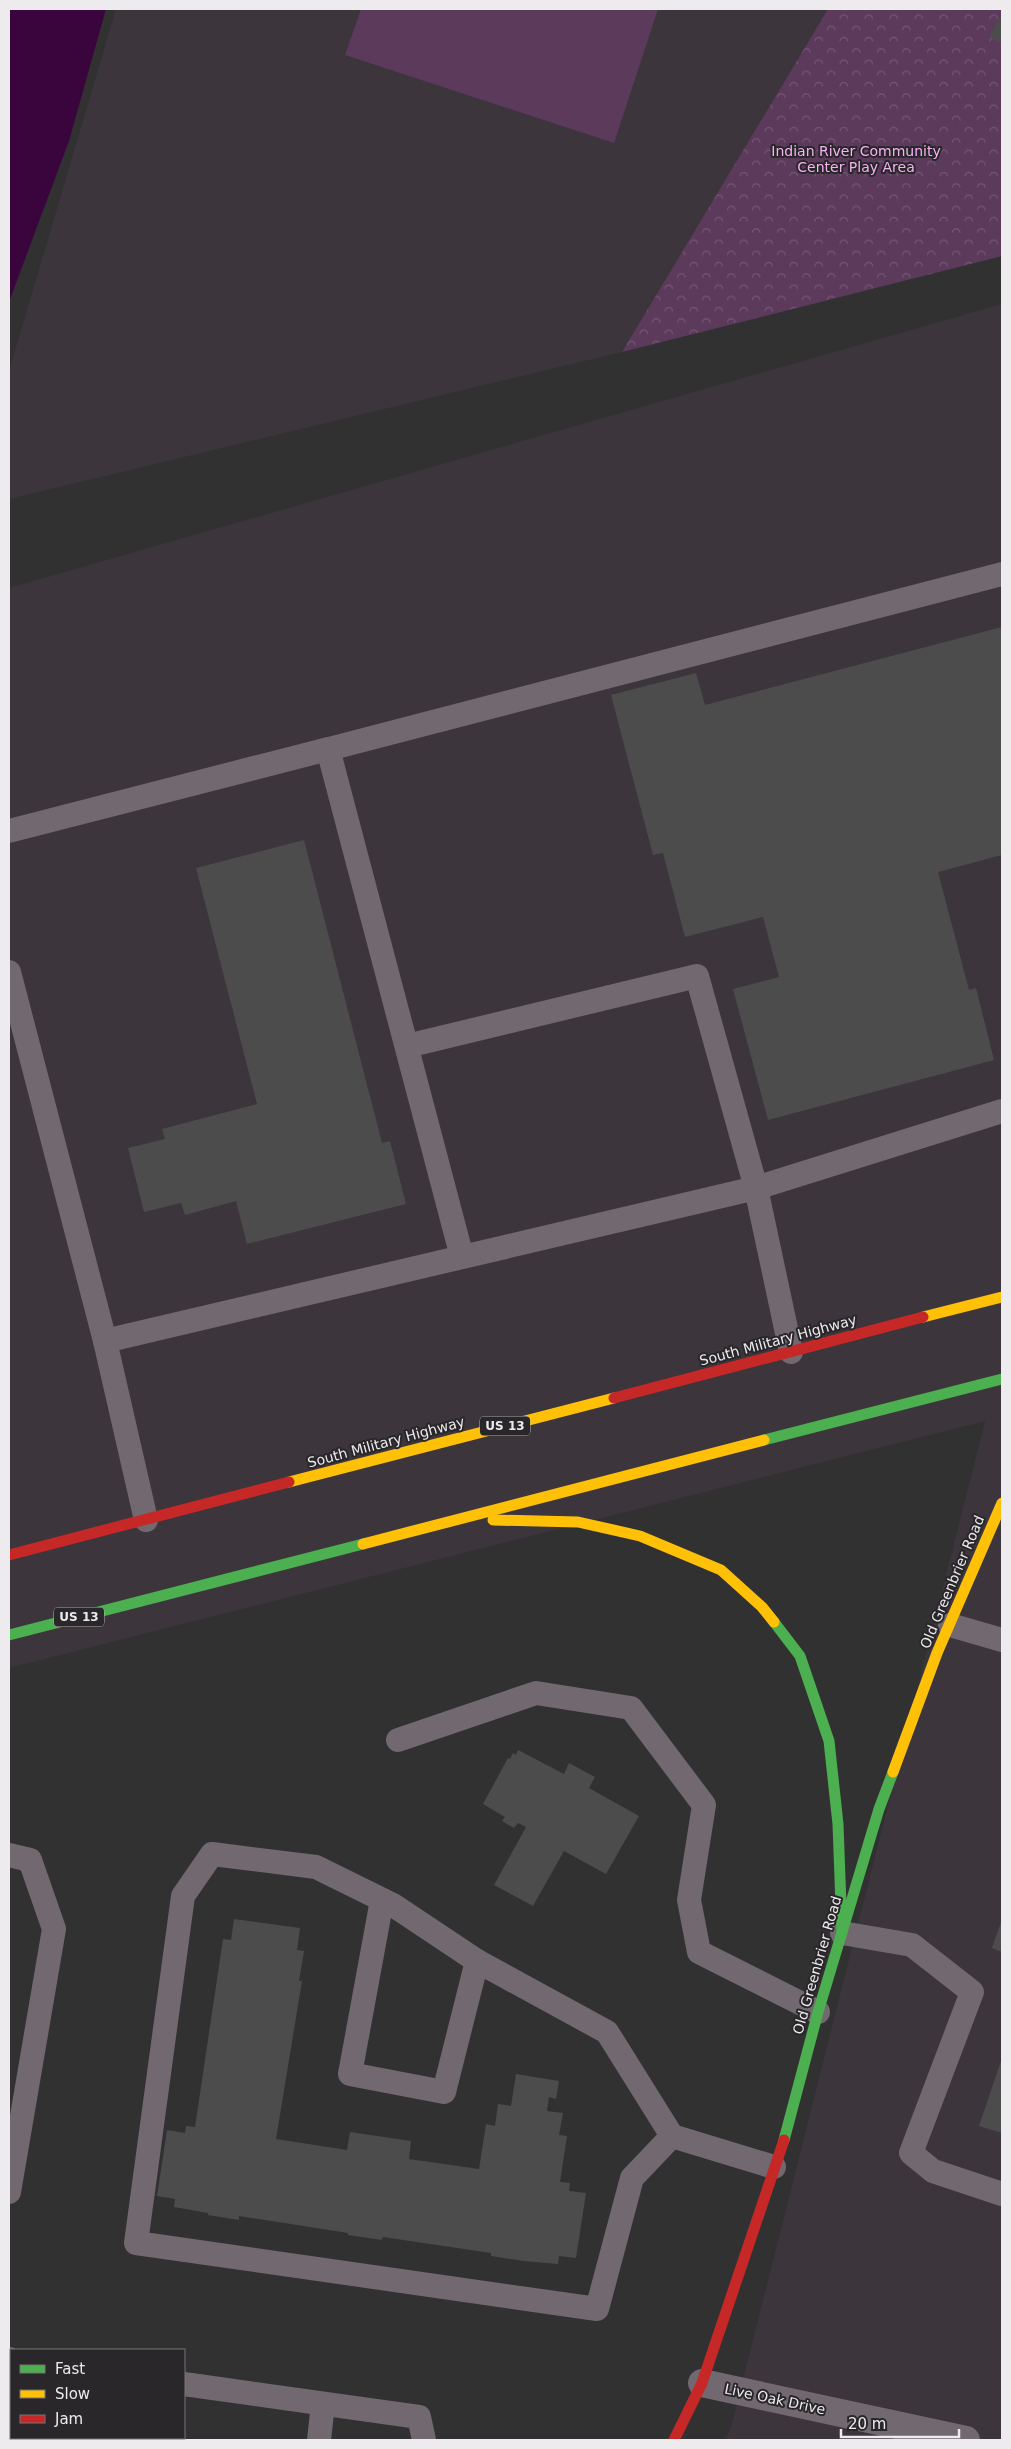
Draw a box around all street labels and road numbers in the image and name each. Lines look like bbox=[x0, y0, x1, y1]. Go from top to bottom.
street label: South Military Highway bbox=[698, 1311, 858, 1369]
street label: South Military Highway bbox=[306, 1413, 466, 1471]
road number: US 13 bbox=[480, 1416, 530, 1435]
street label: Old Greenbrier Road bbox=[917, 1513, 987, 1651]
road number: US 13 bbox=[54, 1608, 104, 1626]
street label: Old Greenbrier Road bbox=[790, 1894, 844, 2036]
street label: Live Oak Drive bbox=[723, 2381, 827, 2417]

